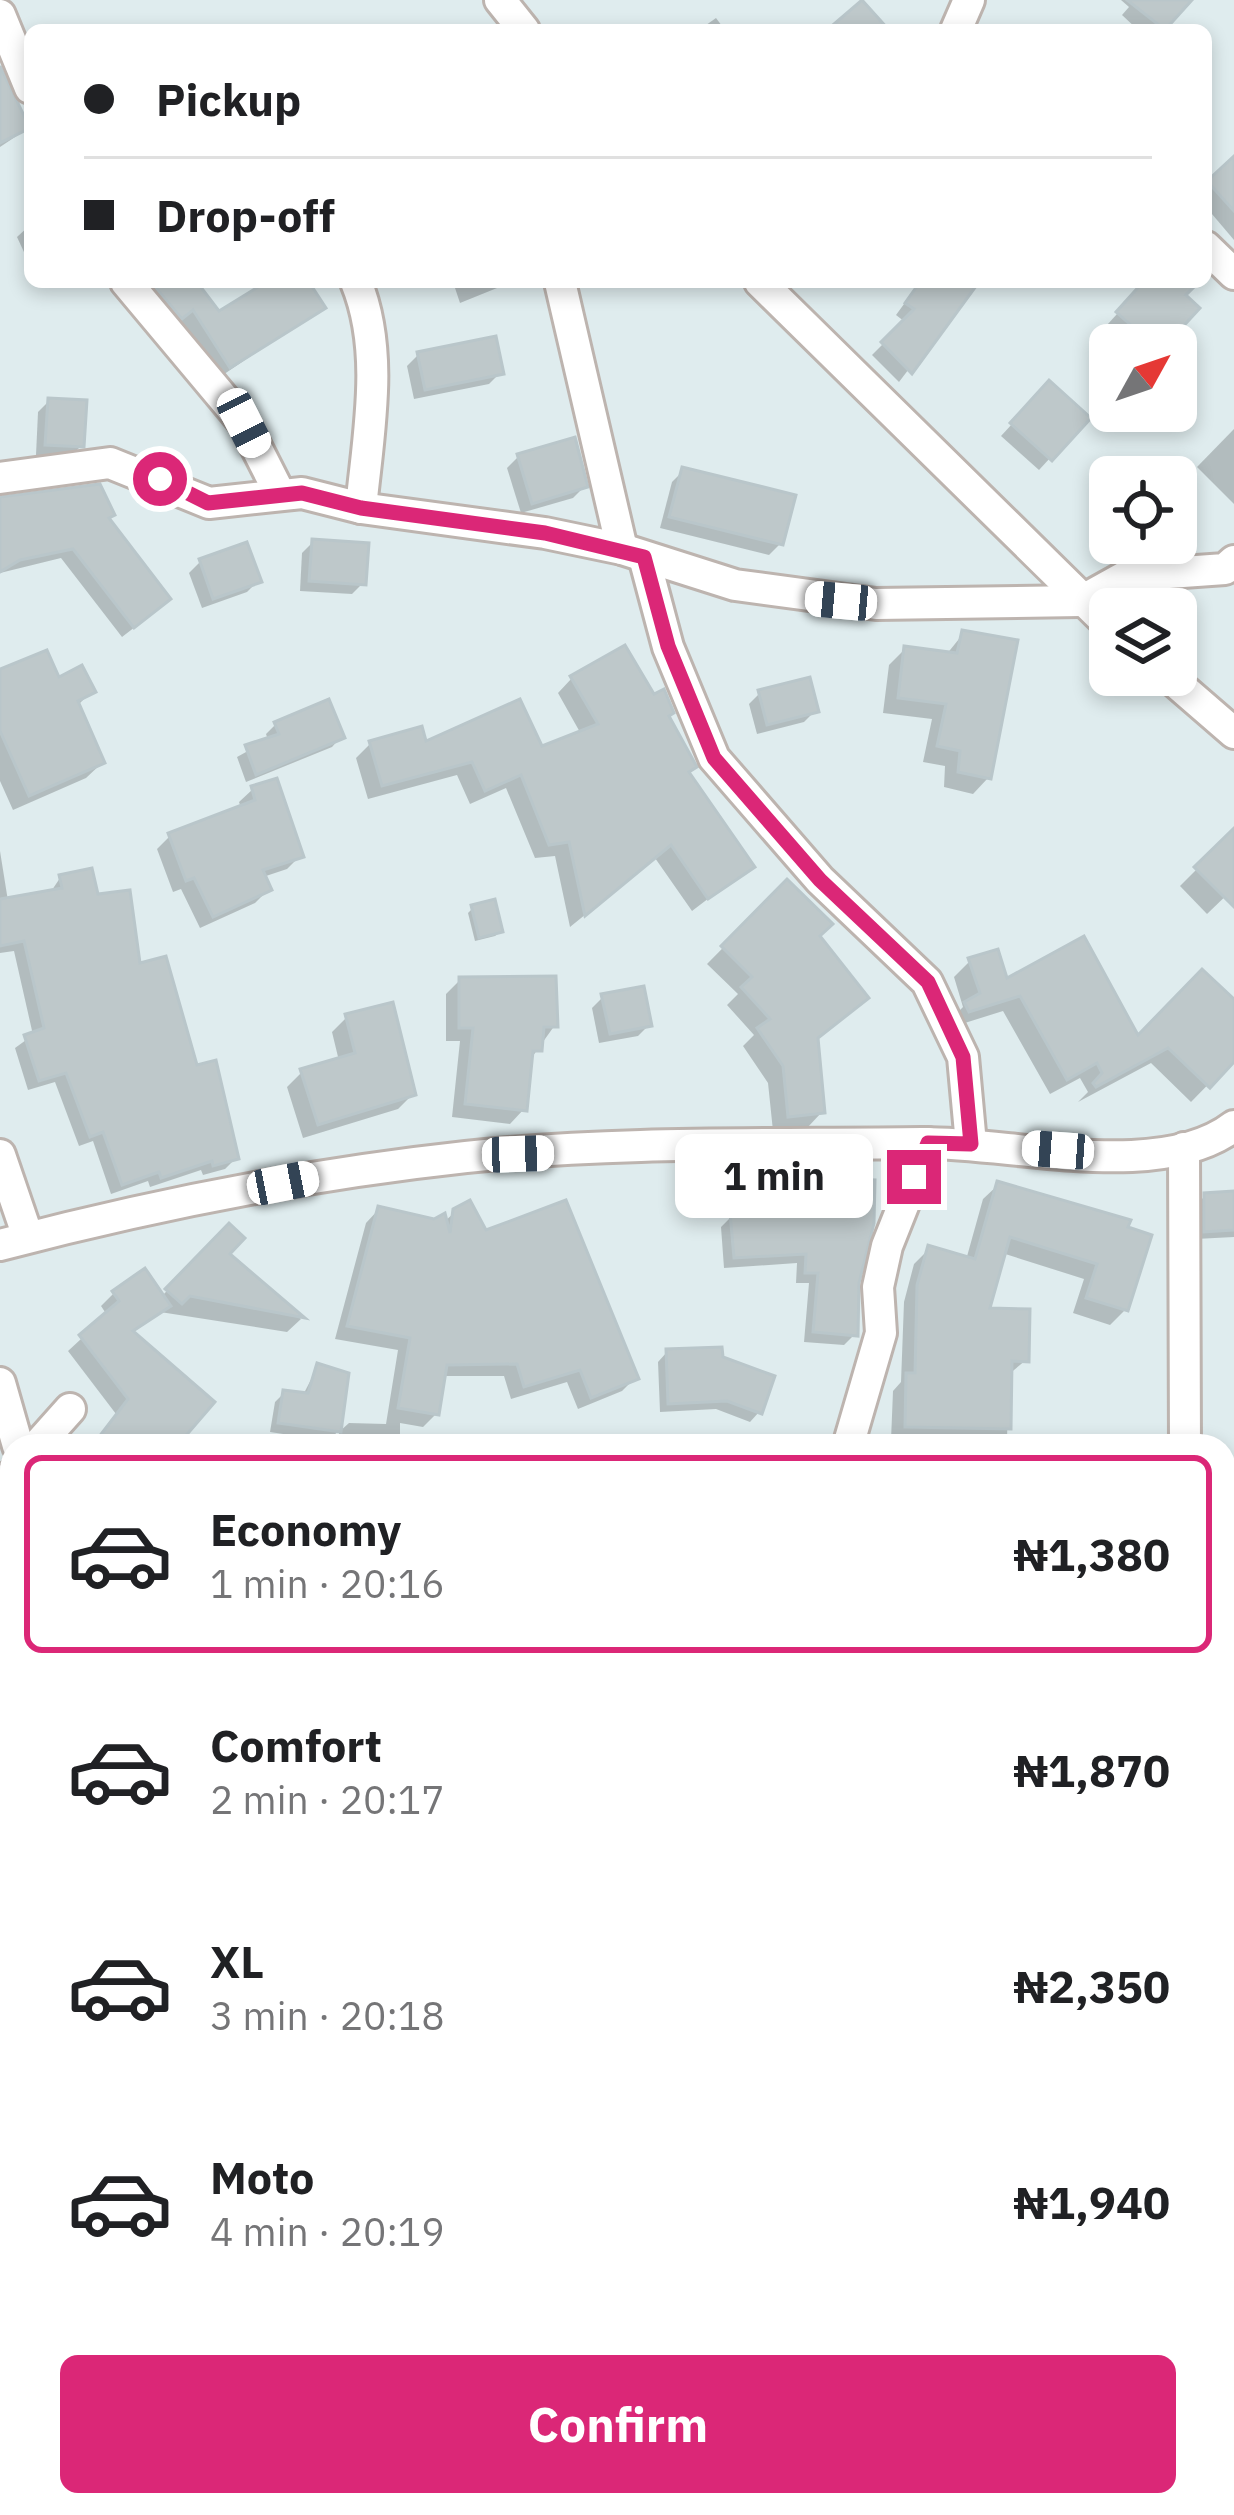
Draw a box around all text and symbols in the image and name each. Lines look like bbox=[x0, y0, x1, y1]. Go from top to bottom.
text: Pickup bbox=[156, 70, 301, 128]
text: Drop-off bbox=[156, 186, 335, 244]
north arrow bbox=[1089, 324, 1197, 432]
map controls bbox=[1089, 324, 1197, 696]
car bbox=[212, 383, 276, 463]
route start bbox=[133, 452, 187, 506]
button: locate bbox=[1089, 456, 1197, 564]
car bbox=[804, 580, 878, 622]
button: layers bbox=[1089, 588, 1197, 696]
car bbox=[1021, 1130, 1095, 1170]
car bbox=[481, 1135, 555, 1173]
callout: 1 min bbox=[674, 1135, 872, 1219]
text: 1 min bbox=[723, 1150, 825, 1201]
route end bbox=[887, 1150, 941, 1204]
car bbox=[244, 1158, 322, 1208]
icon: car bbox=[66, 1500, 174, 1608]
text: Economy bbox=[210, 1500, 401, 1558]
text: ₦1,380 bbox=[1013, 1525, 1170, 1583]
text: 1 min · 20:16 bbox=[210, 1558, 445, 1609]
icon: car bbox=[66, 1716, 174, 1824]
text: Comfort bbox=[210, 1716, 382, 1774]
text: ₦1,870 bbox=[1013, 1741, 1170, 1799]
text: 2 min · 20:17 bbox=[210, 1774, 445, 1825]
icon: car bbox=[66, 1932, 174, 2040]
text: XL bbox=[210, 1932, 264, 1990]
text: ₦2,350 bbox=[1013, 1957, 1170, 2015]
text: 3 min · 20:18 bbox=[210, 1990, 445, 2041]
icon: car bbox=[66, 2148, 174, 2256]
text: Moto bbox=[210, 2148, 314, 2206]
text: ₦1,940 bbox=[1013, 2173, 1170, 2231]
text: 4 min · 20:19 bbox=[210, 2206, 445, 2257]
button: Confirm bbox=[60, 2355, 1176, 2493]

